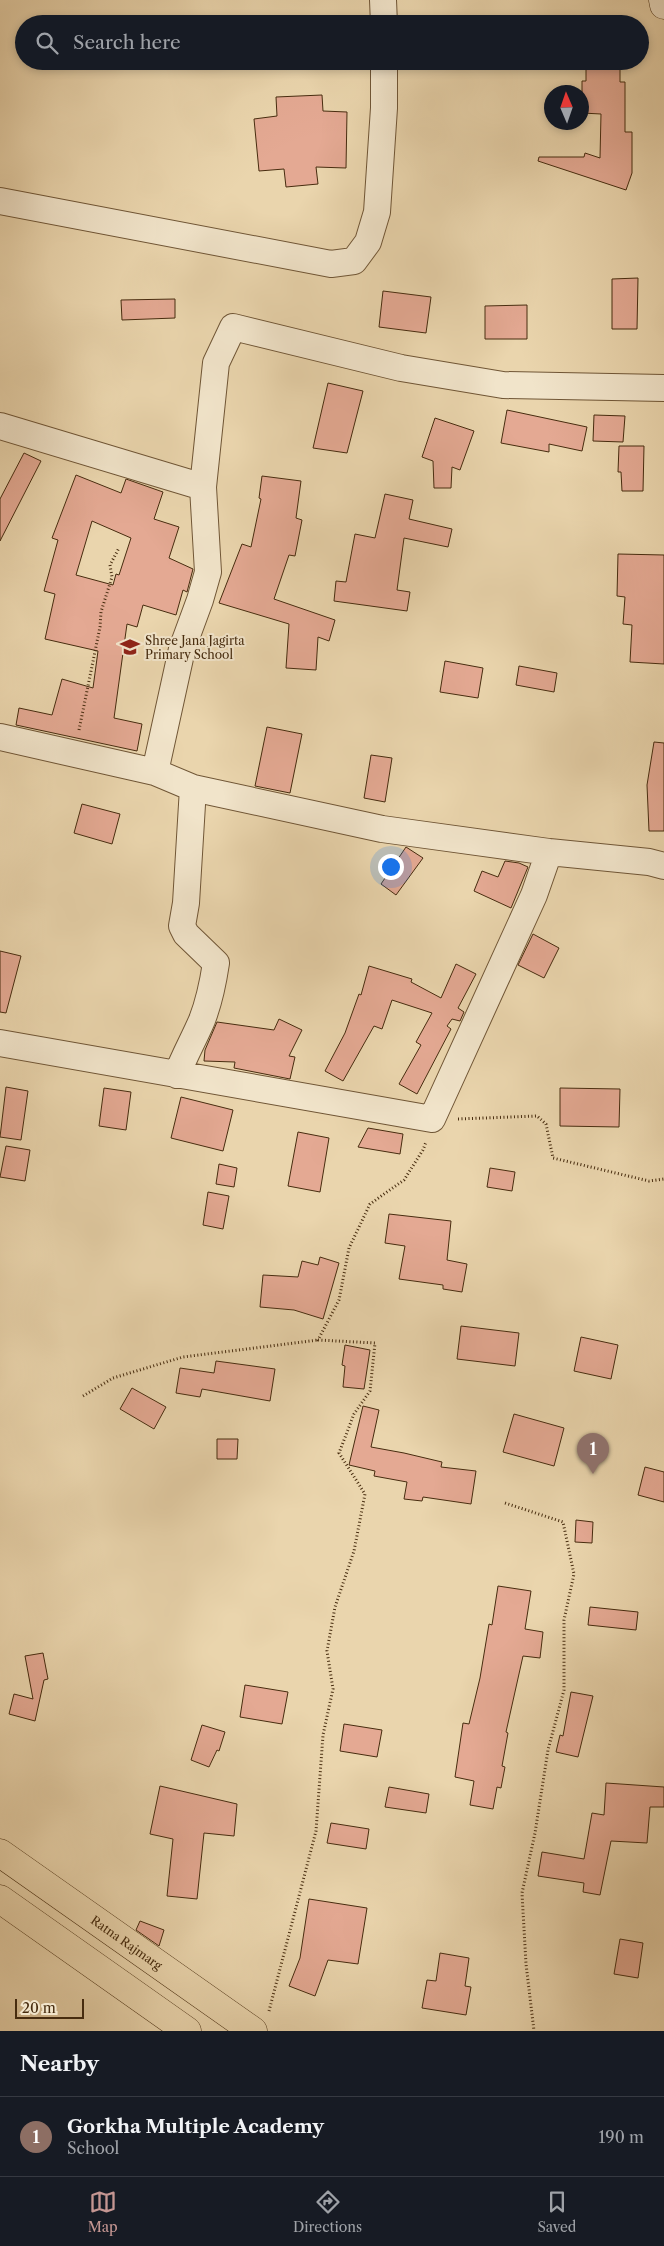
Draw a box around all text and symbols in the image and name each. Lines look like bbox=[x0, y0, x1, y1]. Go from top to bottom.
search box bbox=[15, 15, 649, 70]
icon: search bbox=[33, 29, 61, 57]
text: Search here bbox=[73, 31, 181, 54]
north arrow bbox=[544, 85, 589, 130]
place label: Shree Jana Jagirta Primary School bbox=[145, 633, 245, 662]
school or university icon: Shree Jana Jagirta Primary School bbox=[119, 636, 141, 658]
your location bbox=[378, 854, 404, 880]
pin: 1 bbox=[577, 1433, 609, 1474]
street label: Ratna Rajmarg bbox=[88, 1912, 166, 1973]
scale bar bbox=[15, 1996, 84, 2019]
text: 20 m bbox=[22, 1999, 56, 2017]
text: Nearby bbox=[20, 2051, 99, 2076]
text: Gorkha Multiple Academy bbox=[67, 2115, 324, 2138]
text: 1 bbox=[32, 2127, 40, 2147]
text: 190 m bbox=[599, 2127, 644, 2147]
text: School bbox=[67, 2138, 119, 2158]
tab: Map bbox=[88, 2188, 118, 2236]
tab: Directions bbox=[293, 2188, 362, 2236]
tab: Saved bbox=[537, 2188, 576, 2236]

